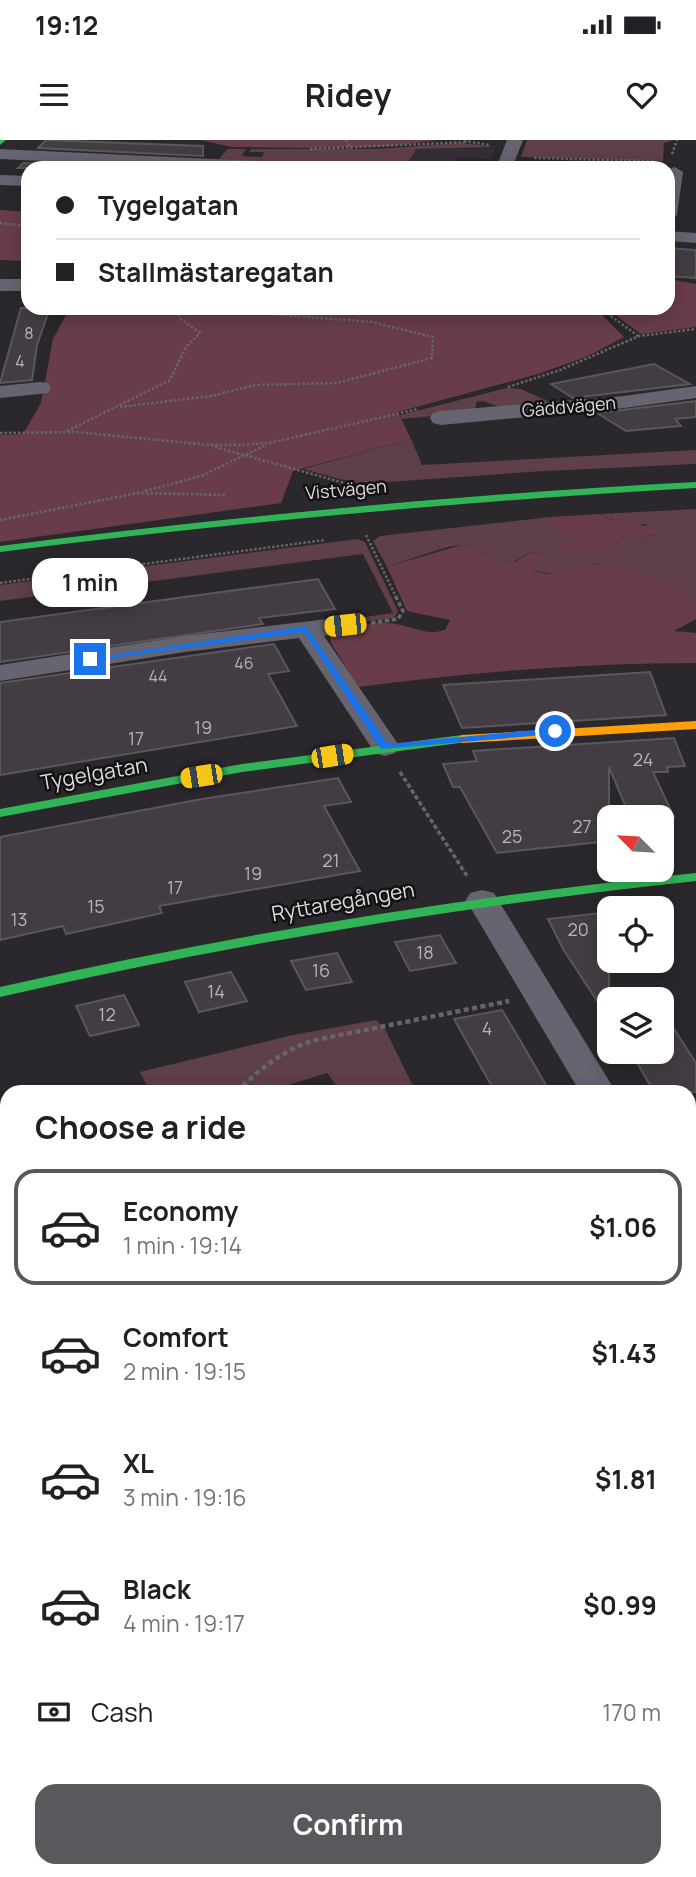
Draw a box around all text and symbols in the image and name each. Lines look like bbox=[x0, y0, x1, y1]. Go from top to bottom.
text: 19:12 bbox=[35, 7, 98, 43]
text: Ridey bbox=[305, 73, 391, 117]
icon: menu bbox=[35, 76, 73, 114]
icon: heart bbox=[623, 76, 661, 114]
text: Tygelgatan bbox=[98, 187, 238, 223]
text: Stallmästaregatan bbox=[98, 254, 334, 290]
house number: 8 bbox=[24, 322, 34, 344]
house number: 4 bbox=[15, 350, 25, 372]
street label: Gäddvägen bbox=[521, 390, 617, 422]
street label: Vistvägen bbox=[304, 473, 388, 505]
callout: 1 min bbox=[32, 558, 148, 606]
text: 1 min bbox=[62, 566, 118, 598]
car bbox=[324, 612, 367, 638]
route end bbox=[74, 643, 106, 675]
house number: 46 bbox=[234, 652, 254, 674]
house number: 44 bbox=[148, 665, 168, 687]
house number: 19 bbox=[194, 715, 212, 739]
route start bbox=[539, 715, 571, 747]
house number: 17 bbox=[128, 726, 144, 750]
car bbox=[310, 742, 355, 770]
house number: 24 bbox=[633, 747, 653, 771]
street label: Tygelgatan bbox=[38, 750, 149, 796]
car bbox=[179, 762, 224, 790]
north arrow bbox=[597, 805, 674, 882]
map controls bbox=[597, 805, 674, 1064]
house number: 27 bbox=[572, 814, 592, 838]
house number: 25 bbox=[502, 824, 522, 848]
house number: 21 bbox=[322, 848, 340, 872]
house number: 19 bbox=[244, 861, 262, 885]
house number: 17 bbox=[167, 875, 183, 899]
street label: Ryttaregången bbox=[269, 875, 416, 927]
house number: 15 bbox=[87, 894, 105, 918]
button: locate bbox=[597, 896, 674, 973]
house number: 13 bbox=[11, 907, 27, 931]
house number: 20 bbox=[567, 917, 589, 941]
house number: 18 bbox=[416, 940, 434, 964]
house number: 16 bbox=[312, 958, 330, 982]
house number: 14 bbox=[207, 979, 225, 1003]
button: layers bbox=[597, 987, 674, 1064]
house number: 12 bbox=[98, 1002, 116, 1026]
house number: 4 bbox=[482, 1016, 492, 1040]
text: Choose a ride bbox=[35, 1105, 246, 1149]
text: Economy bbox=[123, 1193, 238, 1229]
icon: car bbox=[39, 1196, 102, 1259]
text: $1.06 bbox=[589, 1209, 657, 1245]
text: 1 min · 19:14 bbox=[123, 1229, 242, 1261]
text: Comfort bbox=[123, 1319, 229, 1355]
icon: car bbox=[39, 1322, 102, 1385]
text: $1.43 bbox=[591, 1335, 657, 1371]
text: 2 min · 19:15 bbox=[123, 1355, 246, 1387]
text: XL bbox=[123, 1445, 154, 1481]
icon: car bbox=[39, 1448, 102, 1511]
text: $1.81 bbox=[595, 1461, 657, 1497]
text: 3 min · 19:16 bbox=[123, 1481, 247, 1513]
text: Black bbox=[123, 1571, 191, 1607]
icon: car bbox=[39, 1574, 102, 1637]
text: $0.99 bbox=[583, 1587, 657, 1623]
text: 4 min · 19:17 bbox=[123, 1607, 245, 1639]
icon: cash bbox=[35, 1693, 73, 1731]
text: Cash bbox=[91, 1694, 153, 1730]
text: 170 m bbox=[602, 1696, 661, 1728]
button: Confirm bbox=[35, 1784, 661, 1864]

